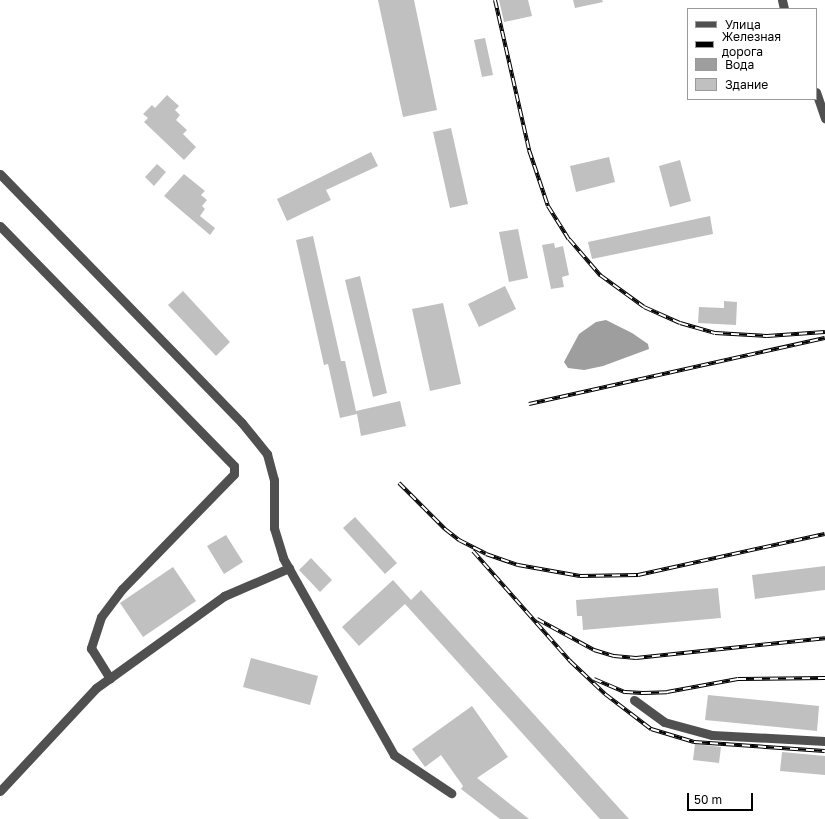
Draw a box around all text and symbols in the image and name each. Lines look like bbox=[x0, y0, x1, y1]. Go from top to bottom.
legend bbox=[687, 8, 817, 100]
text: Улица bbox=[725, 17, 761, 32]
text: Железная дорога bbox=[722, 29, 781, 59]
text: Вода bbox=[725, 57, 754, 72]
text: Здание bbox=[725, 77, 768, 92]
scale bar bbox=[689, 785, 755, 811]
text: 50 m bbox=[694, 792, 722, 807]

